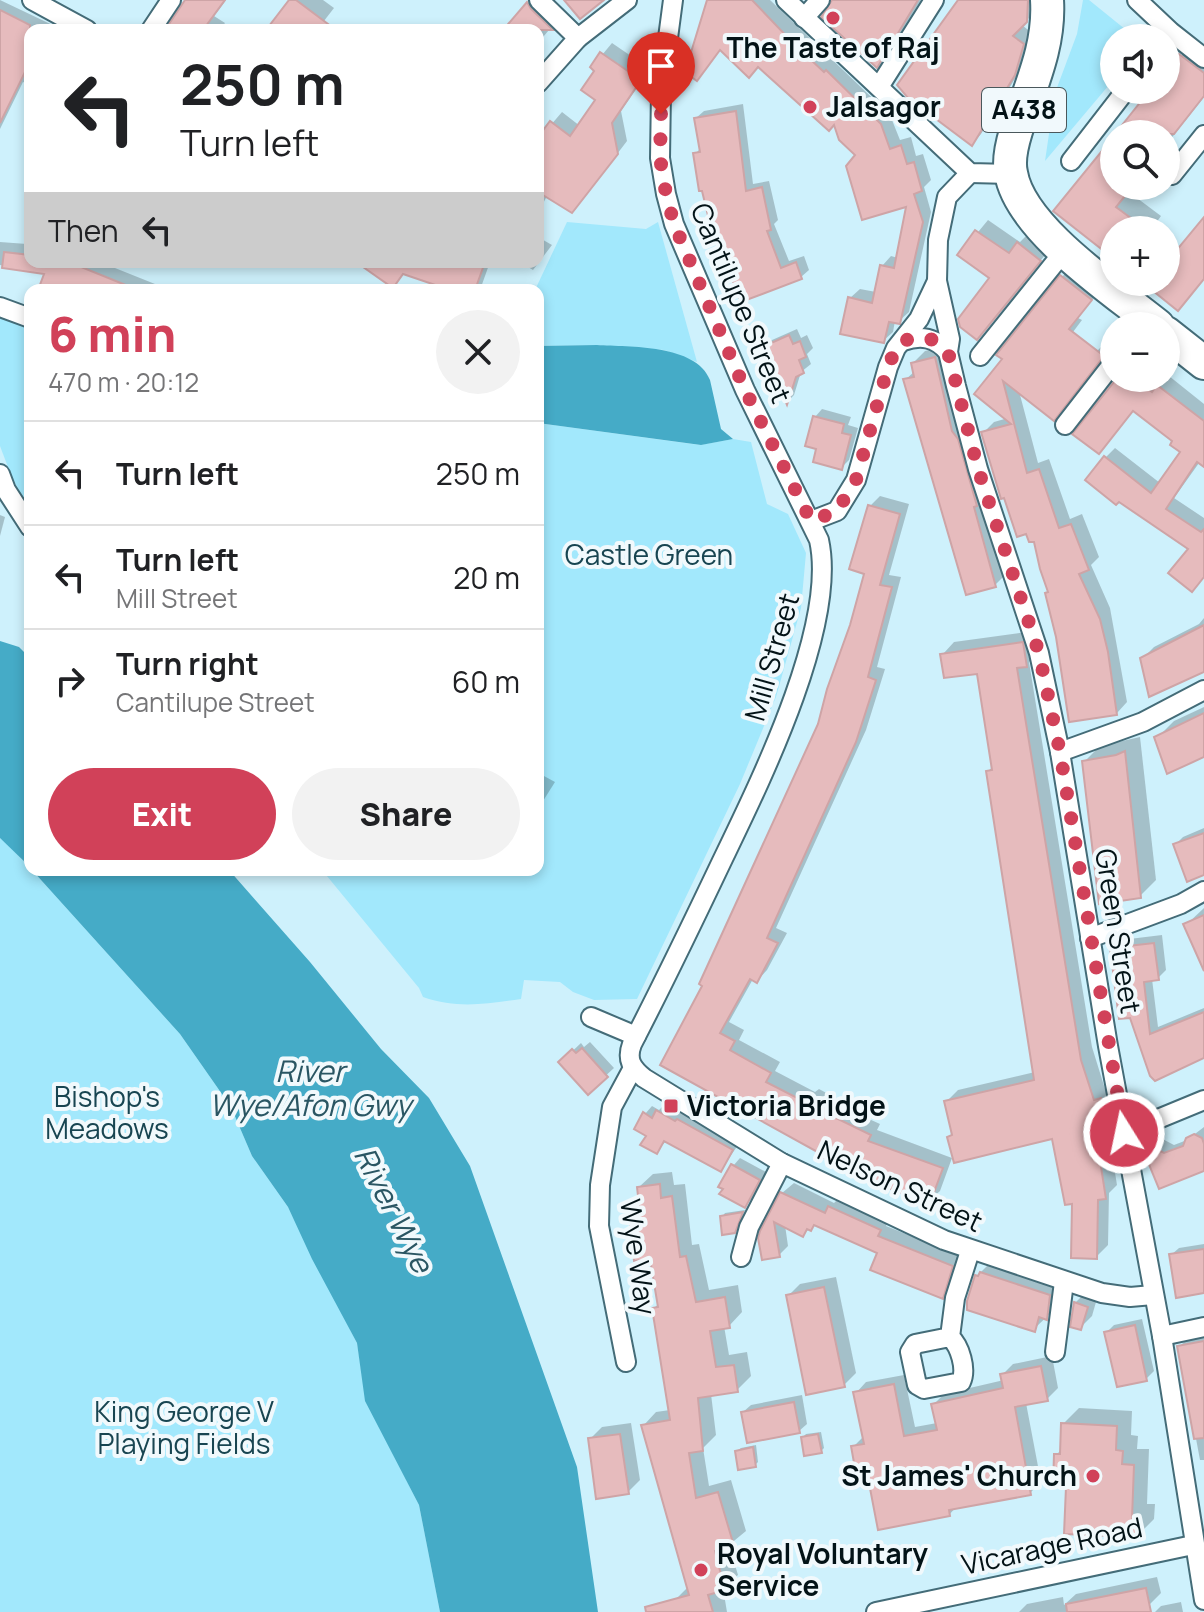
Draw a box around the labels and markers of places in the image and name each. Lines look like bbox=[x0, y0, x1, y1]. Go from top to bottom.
marker: The Taste of Raj bbox=[824, 9, 842, 27]
place label: The Taste of Raj bbox=[726, 28, 940, 66]
pin bbox=[627, 32, 695, 114]
place label: Jalsagor bbox=[826, 87, 941, 125]
marker: Jalsagor bbox=[801, 98, 819, 116]
place label: Victoria Bridge bbox=[687, 1086, 886, 1124]
marker: Victoria Bridge bbox=[662, 1097, 680, 1115]
place label: St James' Church bbox=[841, 1456, 1077, 1494]
marker: St James' Church bbox=[1084, 1467, 1102, 1485]
place label: Royal Voluntary Service bbox=[717, 1534, 928, 1604]
marker: Royal Voluntary Service bbox=[692, 1561, 710, 1579]

